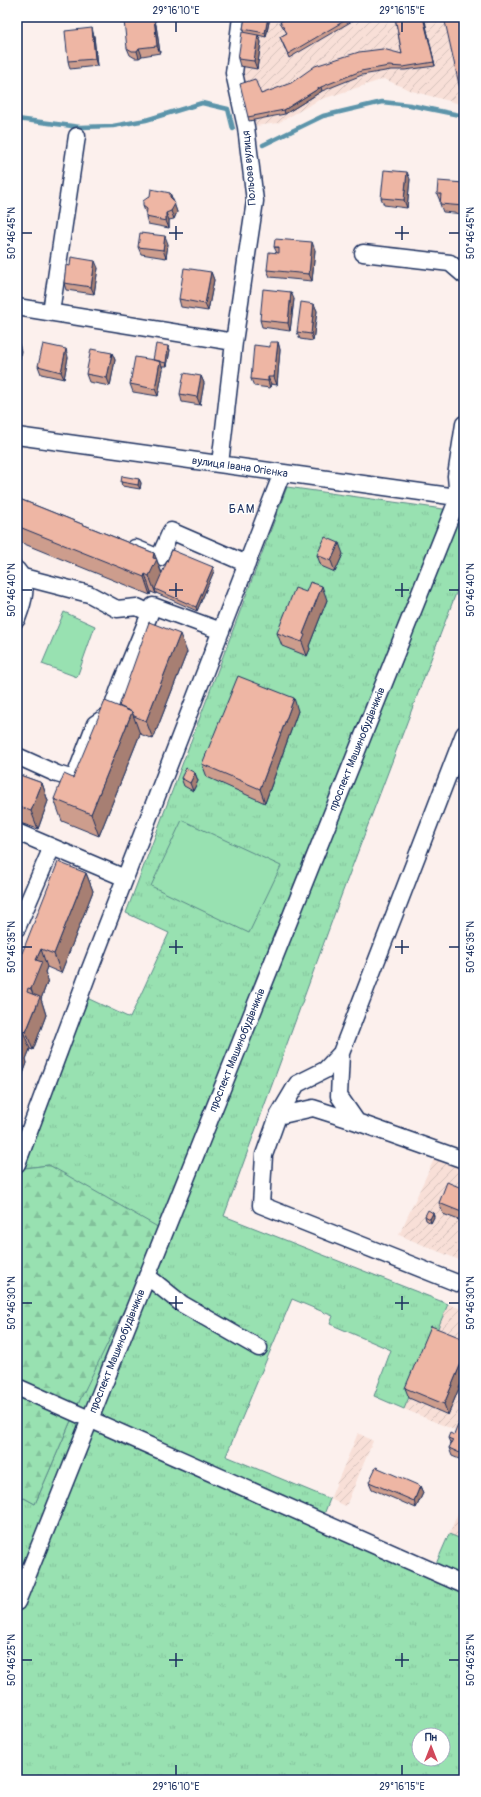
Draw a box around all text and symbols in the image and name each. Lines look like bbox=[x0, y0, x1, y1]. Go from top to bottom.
text: 29°16'10"E bbox=[153, 5, 199, 17]
text: 29°16'15"E bbox=[379, 5, 425, 17]
street label: Польова вулиця bbox=[239, 130, 259, 206]
text: 50°46'45"N bbox=[6, 207, 18, 259]
text: 50°46'45"N bbox=[465, 207, 477, 259]
street label: вулиця Івана Огієнка bbox=[191, 454, 289, 480]
district label: БАМ bbox=[229, 502, 255, 517]
text: 50°46'40"N bbox=[6, 563, 18, 617]
text: 50°46'40"N bbox=[465, 563, 477, 617]
street label: проспект Машинобудівників bbox=[326, 685, 388, 813]
text: 50°46'35"N bbox=[6, 921, 18, 973]
text: 50°46'35"N bbox=[465, 921, 477, 973]
street label: проспект Машинобудівників bbox=[206, 986, 268, 1114]
text: 50°46'30"N bbox=[6, 1276, 18, 1330]
text: 50°46'30"N bbox=[465, 1276, 477, 1330]
street label: проспект Машинобудівників bbox=[86, 1287, 148, 1415]
text: 50°46'25"N bbox=[6, 1634, 18, 1686]
text: 50°46'25"N bbox=[465, 1634, 477, 1686]
north arrow bbox=[411, 1727, 451, 1767]
text: Пн bbox=[425, 1731, 438, 1744]
text: 29°16'10"E bbox=[153, 1781, 199, 1793]
text: 29°16'15"E bbox=[379, 1781, 425, 1793]

